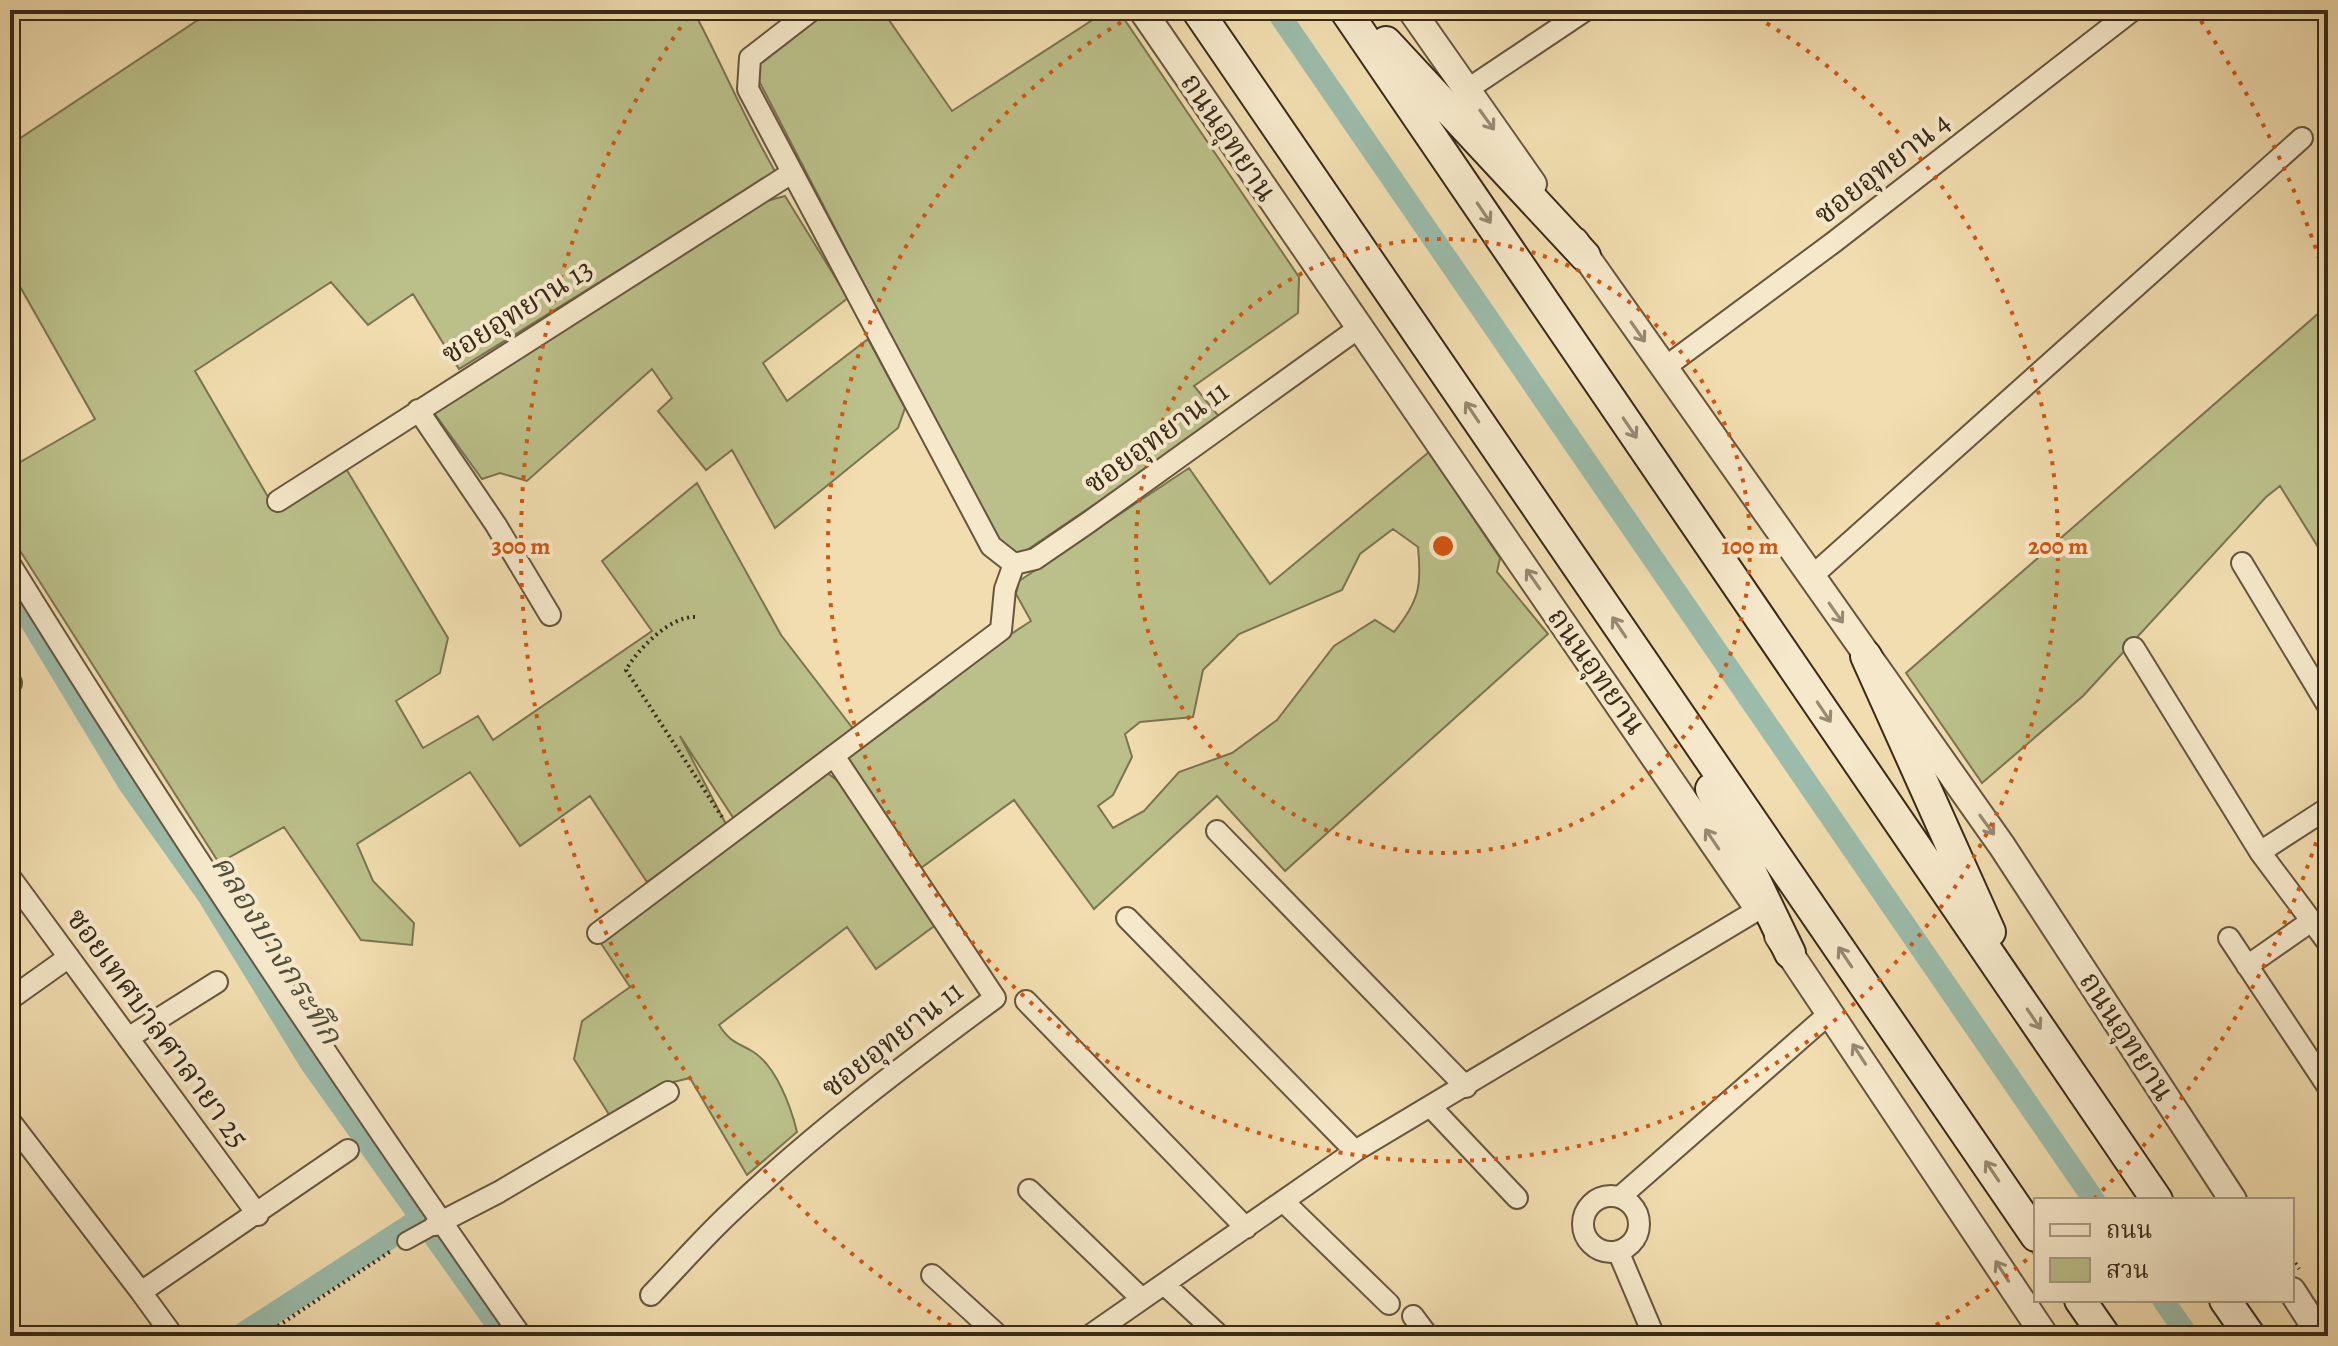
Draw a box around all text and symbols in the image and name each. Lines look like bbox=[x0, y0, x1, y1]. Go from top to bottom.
street label: ถนนอุทยาน bbox=[1171, 65, 1287, 209]
street label: ซอยอุทยาน 4 bbox=[1806, 102, 1958, 234]
one-way arrow bbox=[1479, 109, 1495, 131]
one-way arrow bbox=[1476, 202, 1492, 224]
street label: ซอยอุทยาน 13 bbox=[434, 249, 600, 373]
one-way arrow bbox=[1630, 320, 1646, 342]
street label: ซอยอุทยาน 11 bbox=[1076, 371, 1236, 503]
one-way arrow bbox=[1464, 402, 1480, 424]
one-way arrow bbox=[1622, 416, 1638, 439]
text: 300 m bbox=[492, 530, 550, 562]
text: 100 m bbox=[1721, 530, 1779, 562]
text: 200 m bbox=[2028, 530, 2088, 562]
centre of rings bbox=[1429, 532, 1457, 560]
one-way arrow bbox=[1525, 568, 1541, 590]
street label: ถนนอุทยาน bbox=[1538, 599, 1656, 743]
one-way arrow bbox=[1828, 602, 1844, 624]
one-way arrow bbox=[1611, 616, 1627, 638]
one-way arrow bbox=[1816, 701, 1832, 723]
one-way arrow bbox=[1979, 813, 1995, 835]
one-way arrow bbox=[1704, 828, 1720, 851]
water label: คลองบางกระทึก bbox=[201, 845, 354, 1054]
street label: ซอยเทศบาลศาลายา 25 bbox=[57, 900, 259, 1156]
one-way arrow bbox=[1837, 946, 1853, 968]
street label: ถนนอุทยาน bbox=[2070, 963, 2184, 1109]
street label: ซอยอุทยาน 11 bbox=[813, 971, 971, 1107]
one-way arrow bbox=[2026, 1008, 2042, 1030]
one-way arrow bbox=[1850, 1043, 1867, 1065]
one-way arrow bbox=[1984, 1161, 2000, 1183]
legend bbox=[2034, 1198, 2294, 1302]
text: ถนน bbox=[2106, 1214, 2152, 1246]
text: สวน bbox=[2106, 1254, 2149, 1286]
one-way arrow bbox=[1994, 1260, 2010, 1283]

